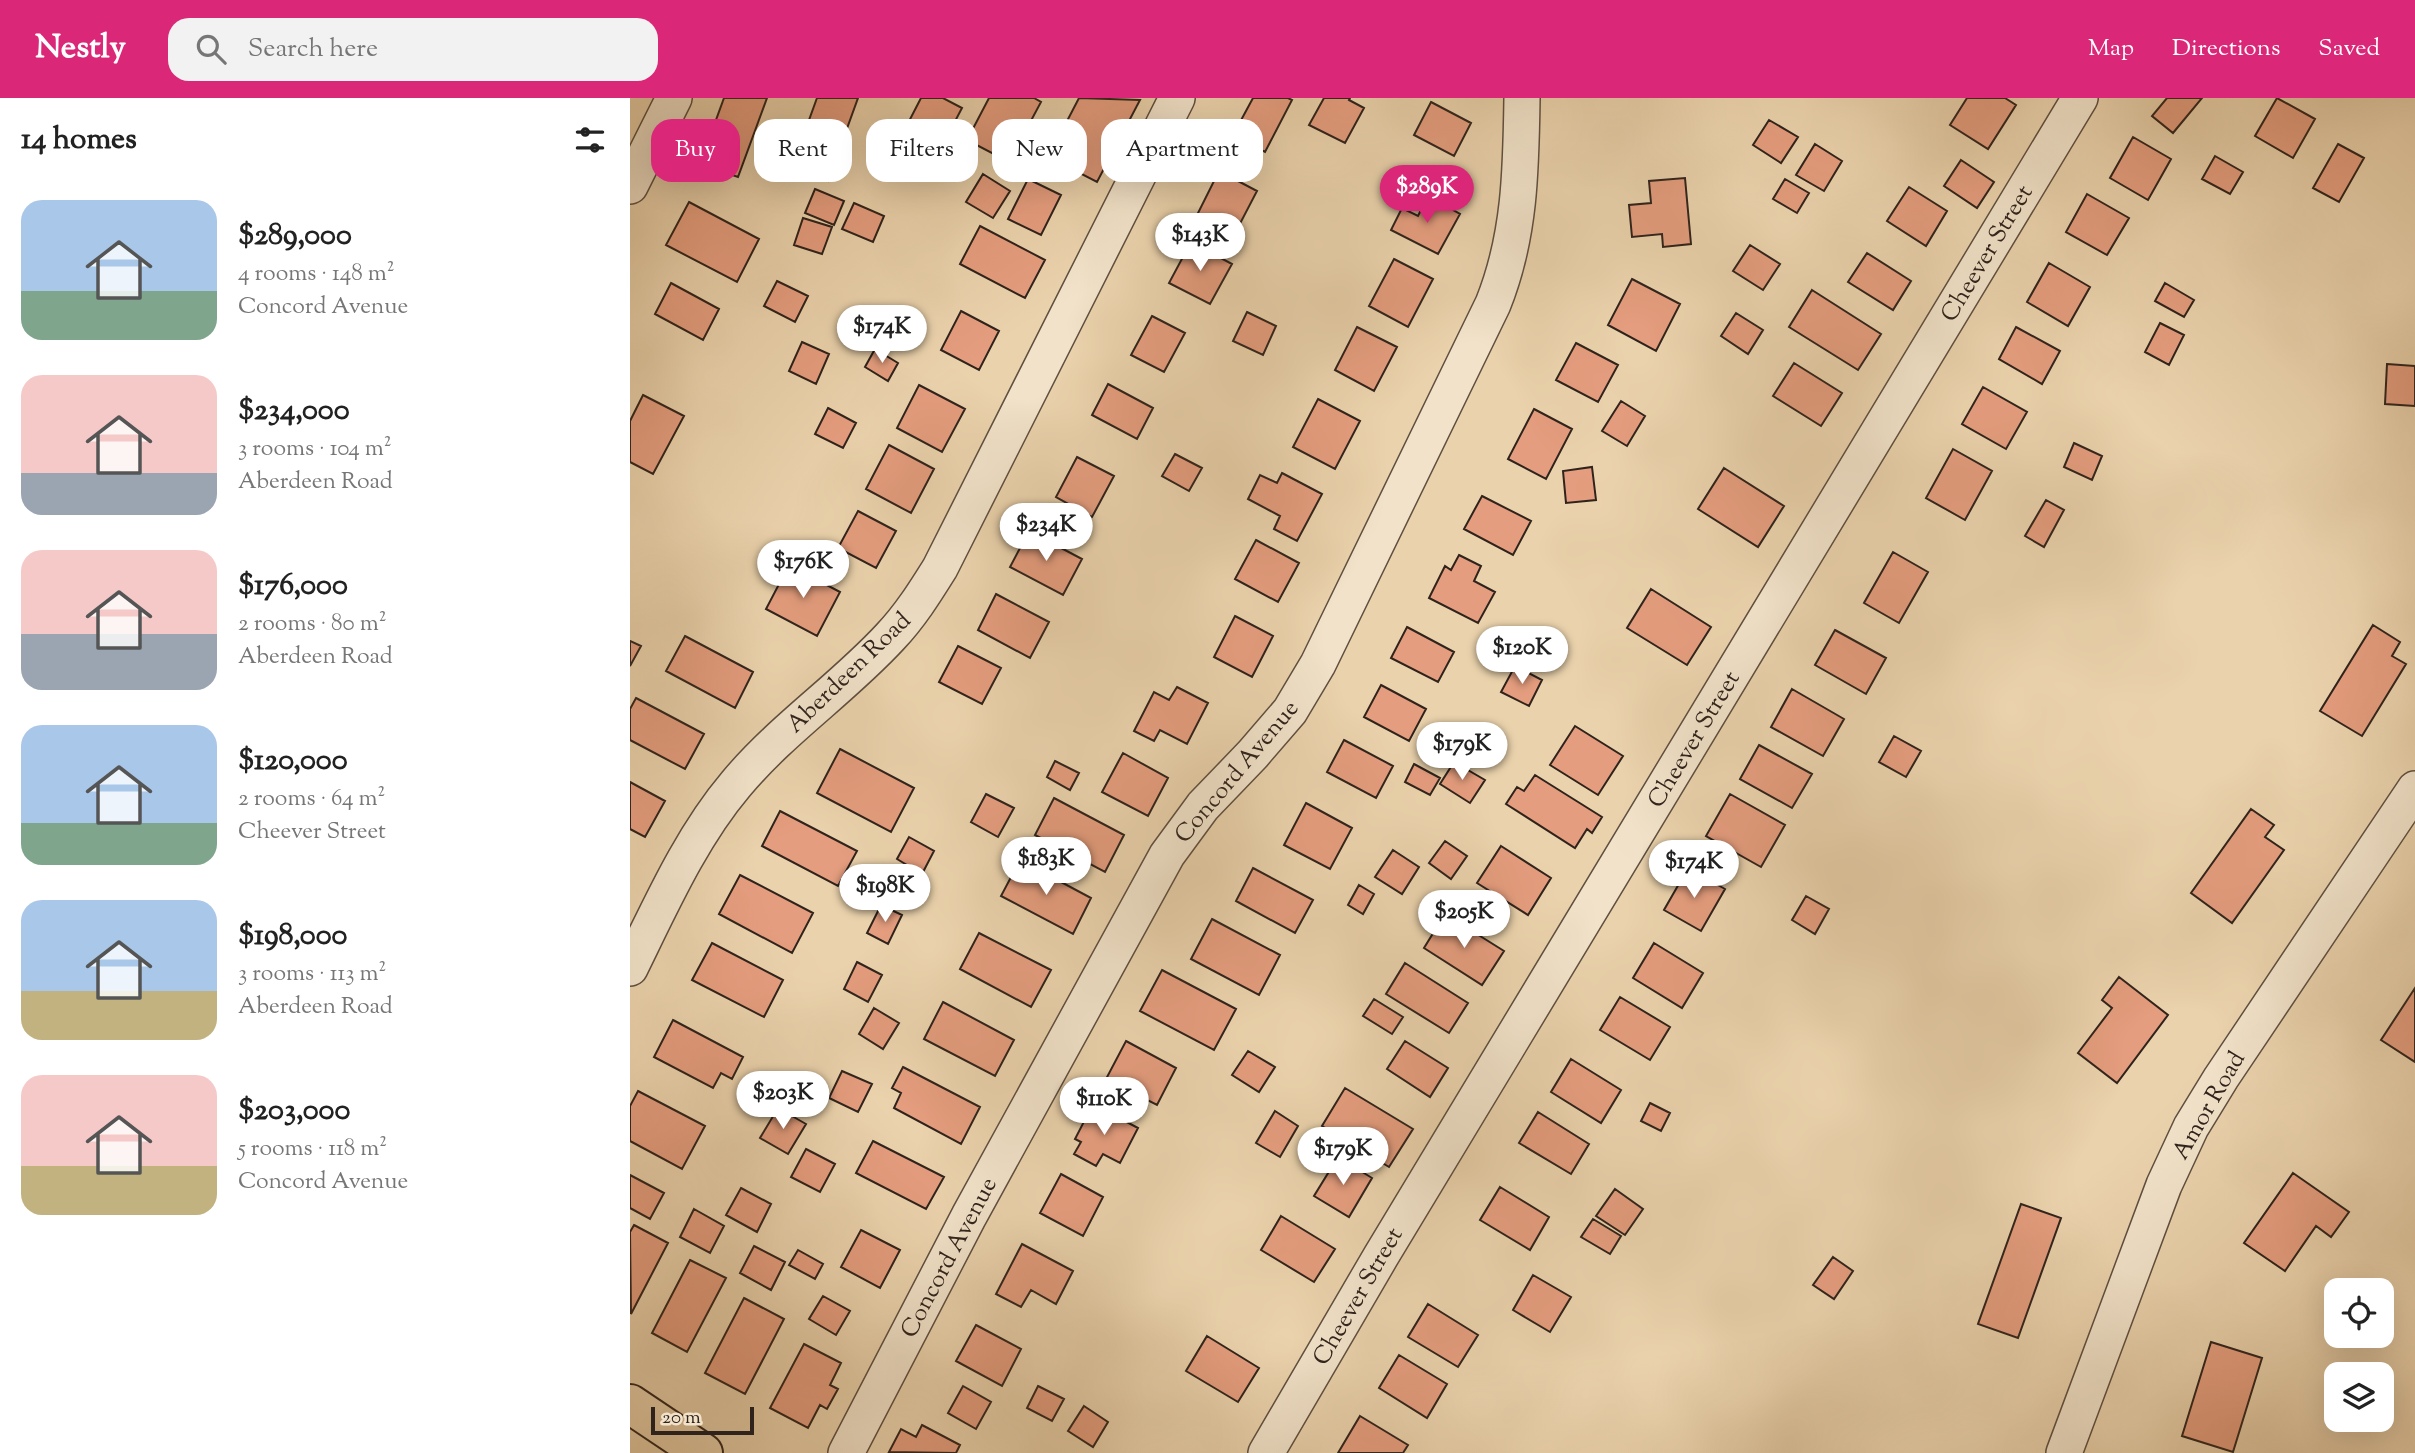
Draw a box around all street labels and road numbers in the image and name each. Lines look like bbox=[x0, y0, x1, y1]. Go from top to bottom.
street label: Cheever Street bbox=[1933, 179, 2042, 329]
street label: Aberdeen Road bbox=[779, 605, 920, 742]
street label: Cheever Street bbox=[1640, 665, 1749, 815]
street label: Concord Avenue bbox=[1167, 693, 1308, 851]
street label: Amor Road bbox=[2165, 1045, 2255, 1167]
street label: Concord Avenue bbox=[893, 1172, 1006, 1344]
street label: Cheever Street bbox=[1305, 1222, 1412, 1372]

